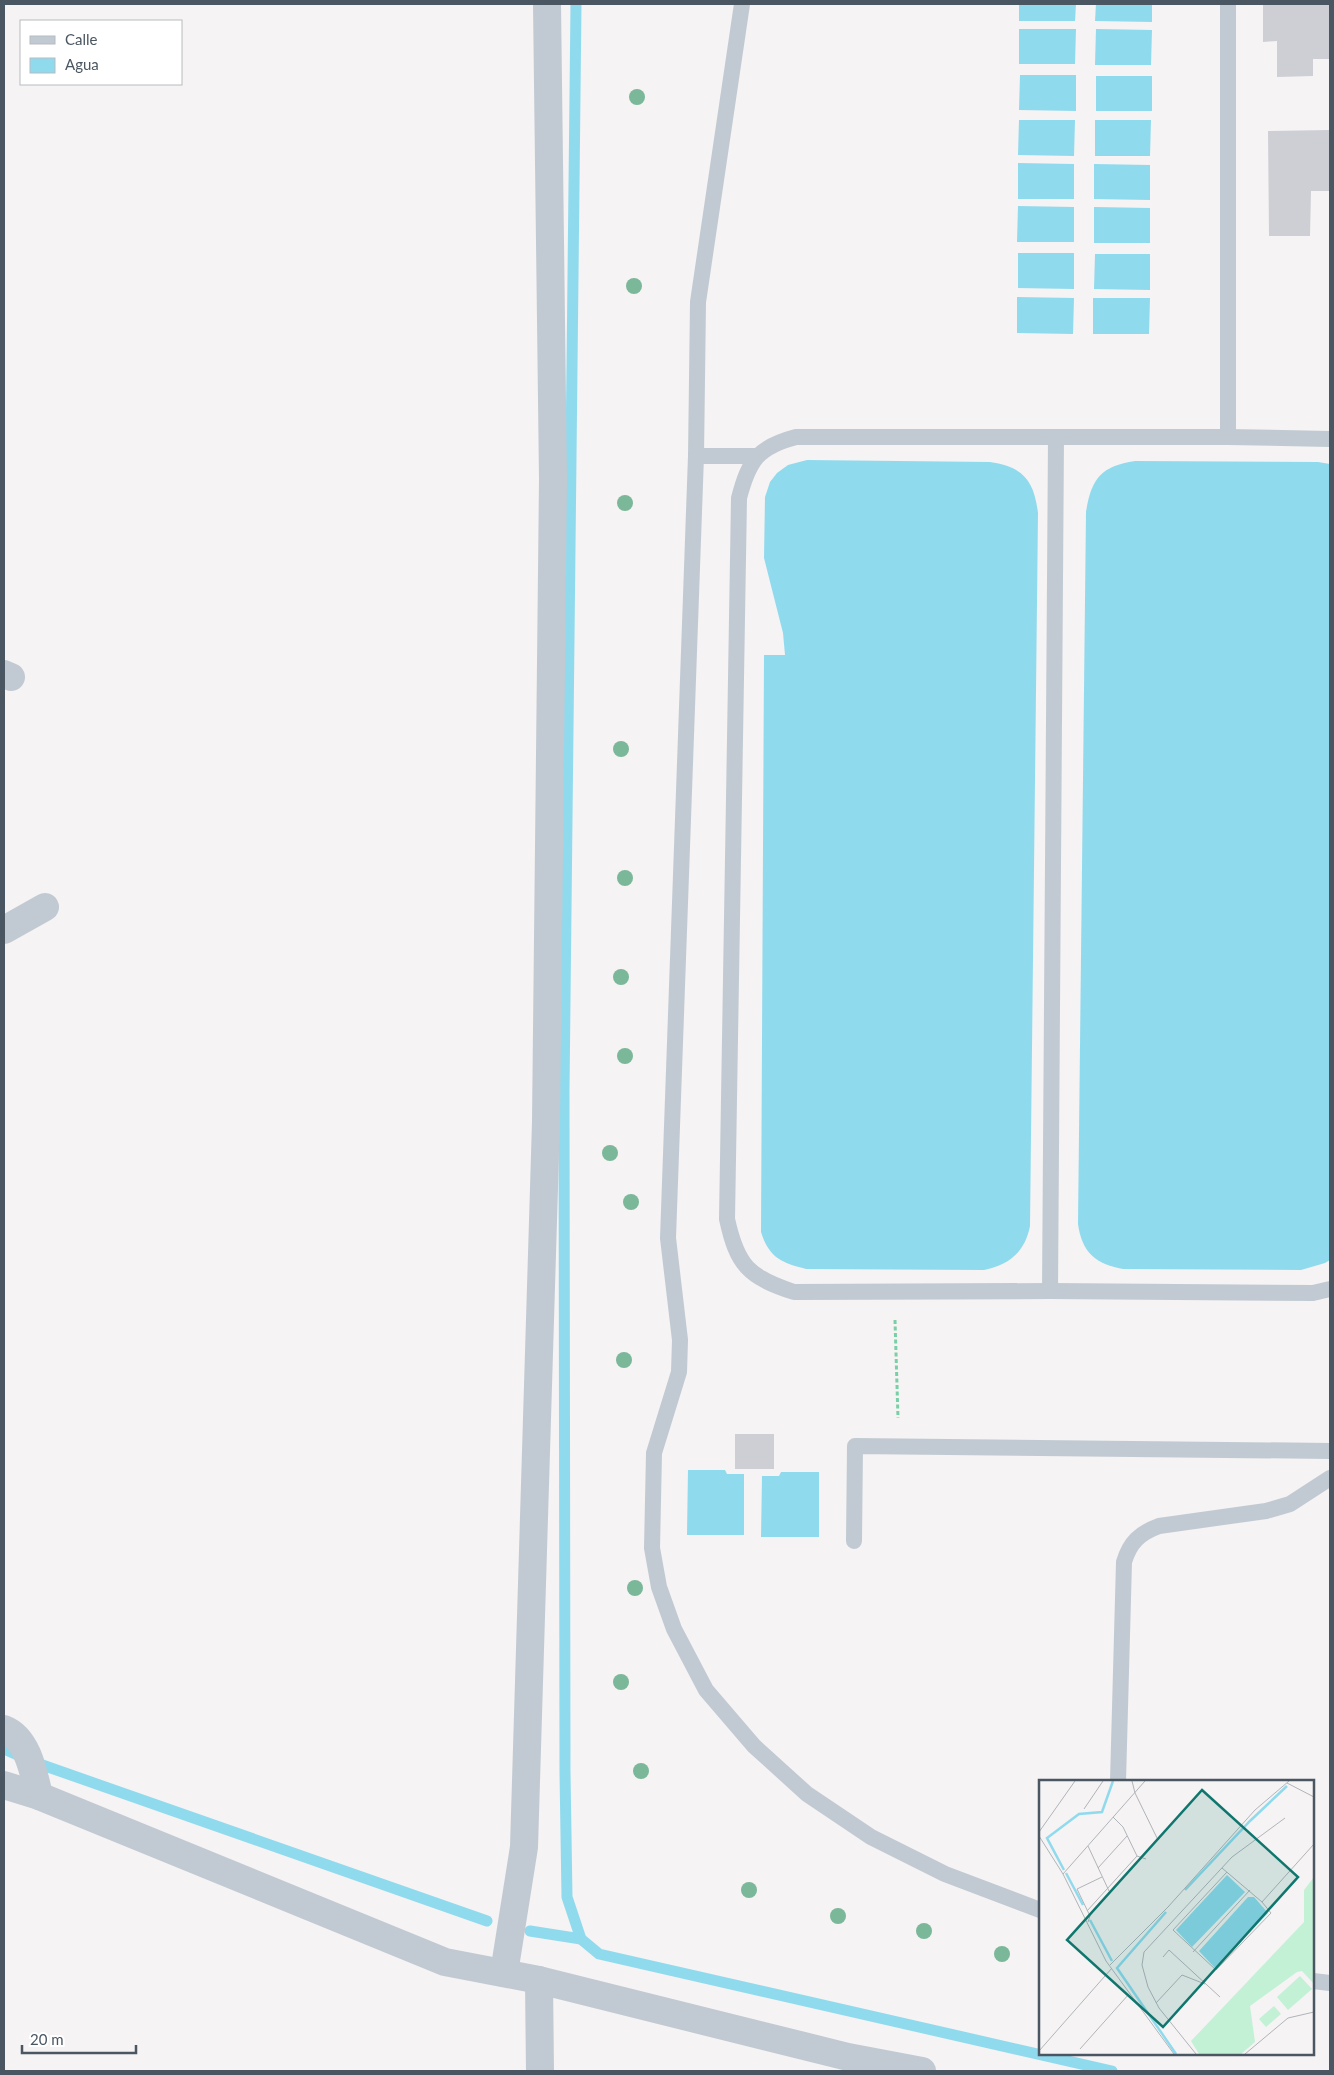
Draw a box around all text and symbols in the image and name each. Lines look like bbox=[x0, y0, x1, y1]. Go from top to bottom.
legend bbox=[20, 20, 182, 85]
text: Calle bbox=[65, 30, 98, 48]
text: Agua bbox=[65, 55, 99, 73]
inset map bbox=[1039, 1780, 1314, 2055]
scale bar bbox=[22, 2022, 136, 2054]
text: 20 m bbox=[30, 2030, 64, 2048]

